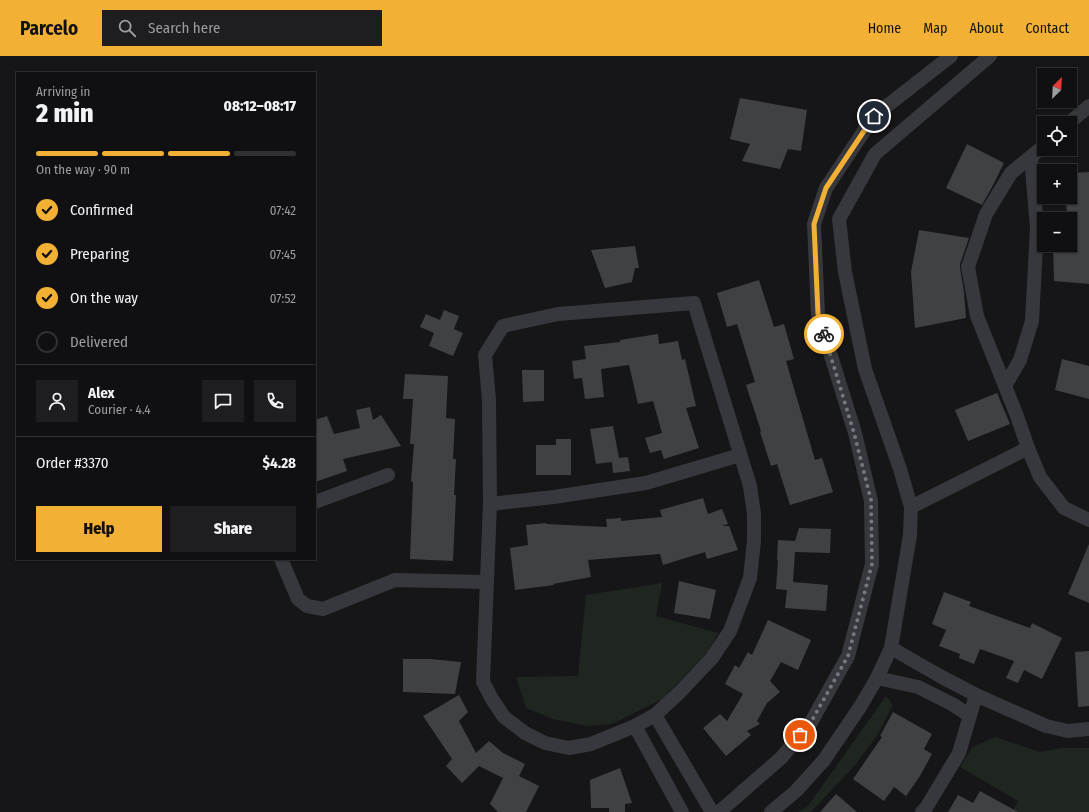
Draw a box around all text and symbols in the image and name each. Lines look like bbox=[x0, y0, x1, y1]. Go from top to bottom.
search box bbox=[102, 10, 382, 46]
text: Parcelo bbox=[20, 17, 78, 40]
icon: search bbox=[116, 17, 138, 39]
text: Search here bbox=[148, 19, 220, 37]
text: Home bbox=[868, 20, 901, 37]
text: Map bbox=[923, 20, 947, 37]
text: About bbox=[969, 20, 1004, 37]
text: Contact bbox=[1026, 20, 1069, 37]
north arrow bbox=[1037, 68, 1077, 108]
map controls bbox=[1037, 68, 1077, 252]
text: Arriving in bbox=[36, 84, 90, 99]
text: 08:12–08:17 bbox=[224, 97, 296, 115]
text: 2 min bbox=[36, 98, 94, 129]
pin bbox=[857, 99, 891, 133]
icon: home bbox=[863, 105, 885, 127]
button: locate bbox=[1037, 116, 1077, 156]
text: On the way · 90 m bbox=[36, 162, 130, 177]
button: + bbox=[1037, 164, 1077, 204]
icon: check bbox=[36, 199, 58, 221]
text: Confirmed bbox=[70, 201, 133, 219]
text: 07:42 bbox=[270, 203, 296, 218]
button: − bbox=[1037, 212, 1077, 252]
icon: check bbox=[36, 243, 58, 265]
text: Preparing bbox=[70, 245, 129, 263]
text: 07:45 bbox=[269, 247, 296, 262]
icon: check bbox=[36, 287, 58, 309]
text: On the way bbox=[70, 289, 138, 307]
text: 07:52 bbox=[270, 291, 296, 306]
courier bbox=[804, 314, 844, 354]
icon: bike bbox=[813, 323, 835, 345]
text: Delivered bbox=[70, 333, 128, 351]
button: person bbox=[36, 380, 78, 422]
button: chat bbox=[202, 380, 244, 422]
button: phone bbox=[254, 380, 296, 422]
text: Alex bbox=[88, 384, 115, 402]
text: Courier · 4.4 bbox=[88, 402, 151, 417]
text: Order #3370 bbox=[36, 454, 109, 472]
text: $4.28 bbox=[263, 454, 296, 472]
button: Help bbox=[36, 506, 162, 552]
button: Share bbox=[170, 506, 296, 552]
pin bbox=[783, 718, 817, 752]
icon: bag bbox=[789, 724, 811, 746]

